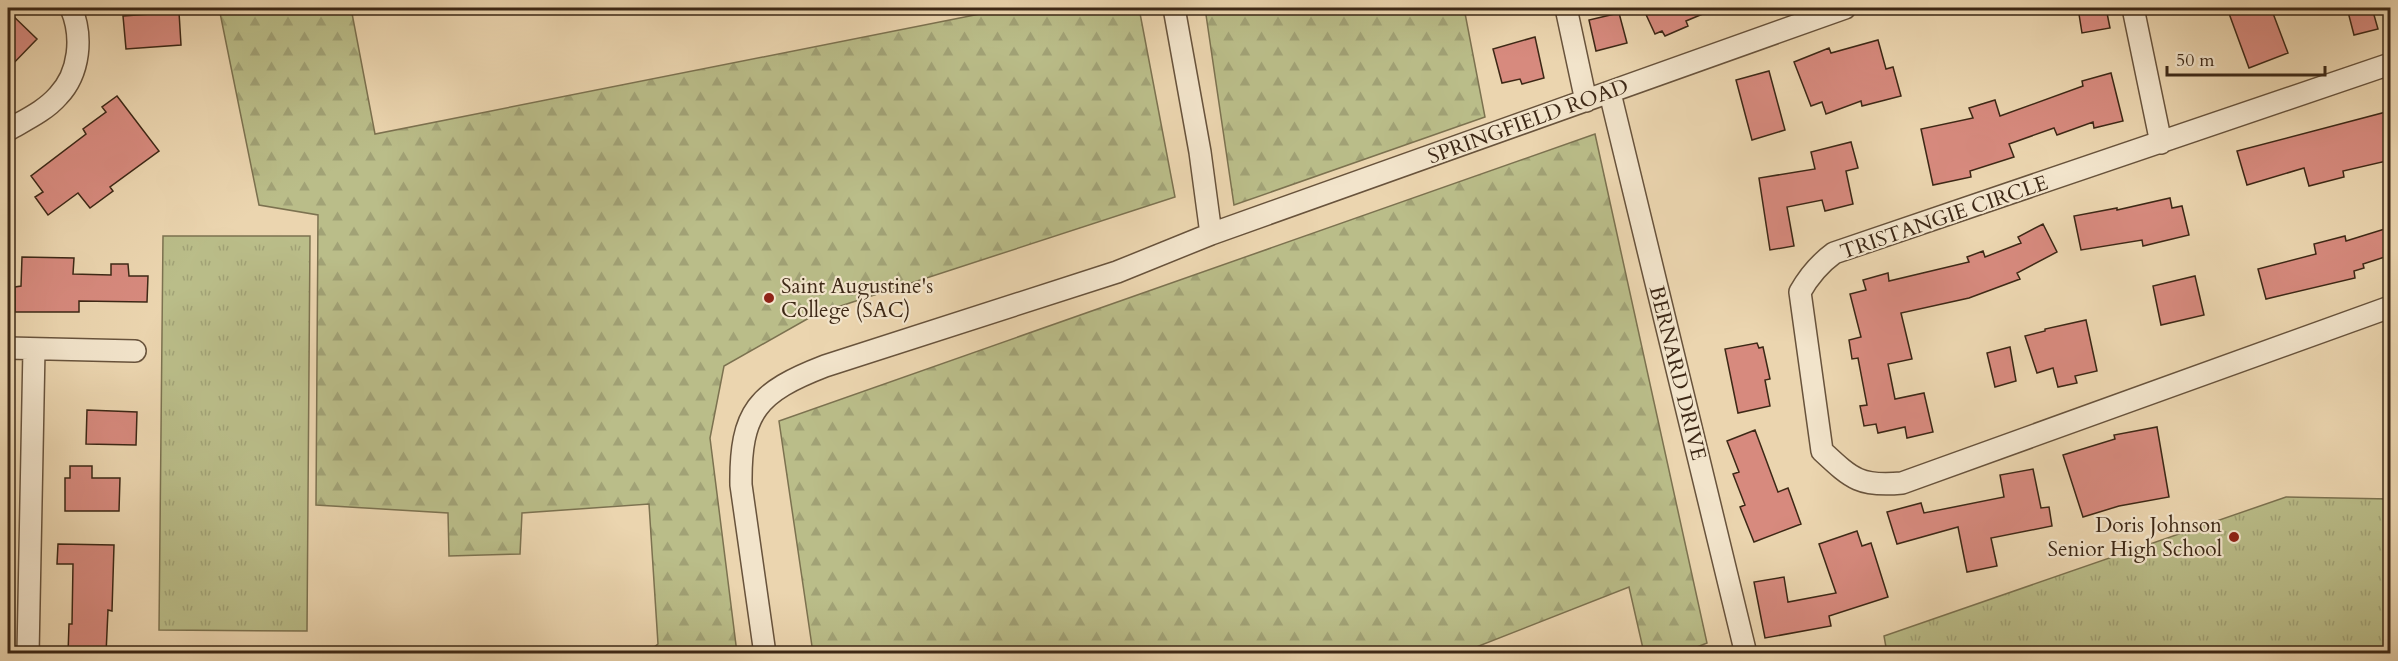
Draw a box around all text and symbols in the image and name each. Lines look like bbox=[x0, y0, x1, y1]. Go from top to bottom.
scale bar bbox=[2167, 39, 2324, 77]
text: 50 m bbox=[2176, 48, 2215, 73]
street label: SPRINGFIELD ROAD bbox=[1424, 72, 1632, 171]
street label: TRISTANGIE CIRCLE bbox=[1836, 168, 2052, 267]
place label: Saint Augustine's College (SAC) bbox=[781, 272, 933, 325]
street label: BERNARD DRIVE bbox=[1642, 283, 1713, 464]
marker: Saint Augustine's College (SAC) bbox=[762, 291, 776, 305]
place label: Doris Johnson Senior High School bbox=[2047, 511, 2222, 564]
marker: Doris Johnson Senior High School bbox=[2227, 530, 2241, 544]

